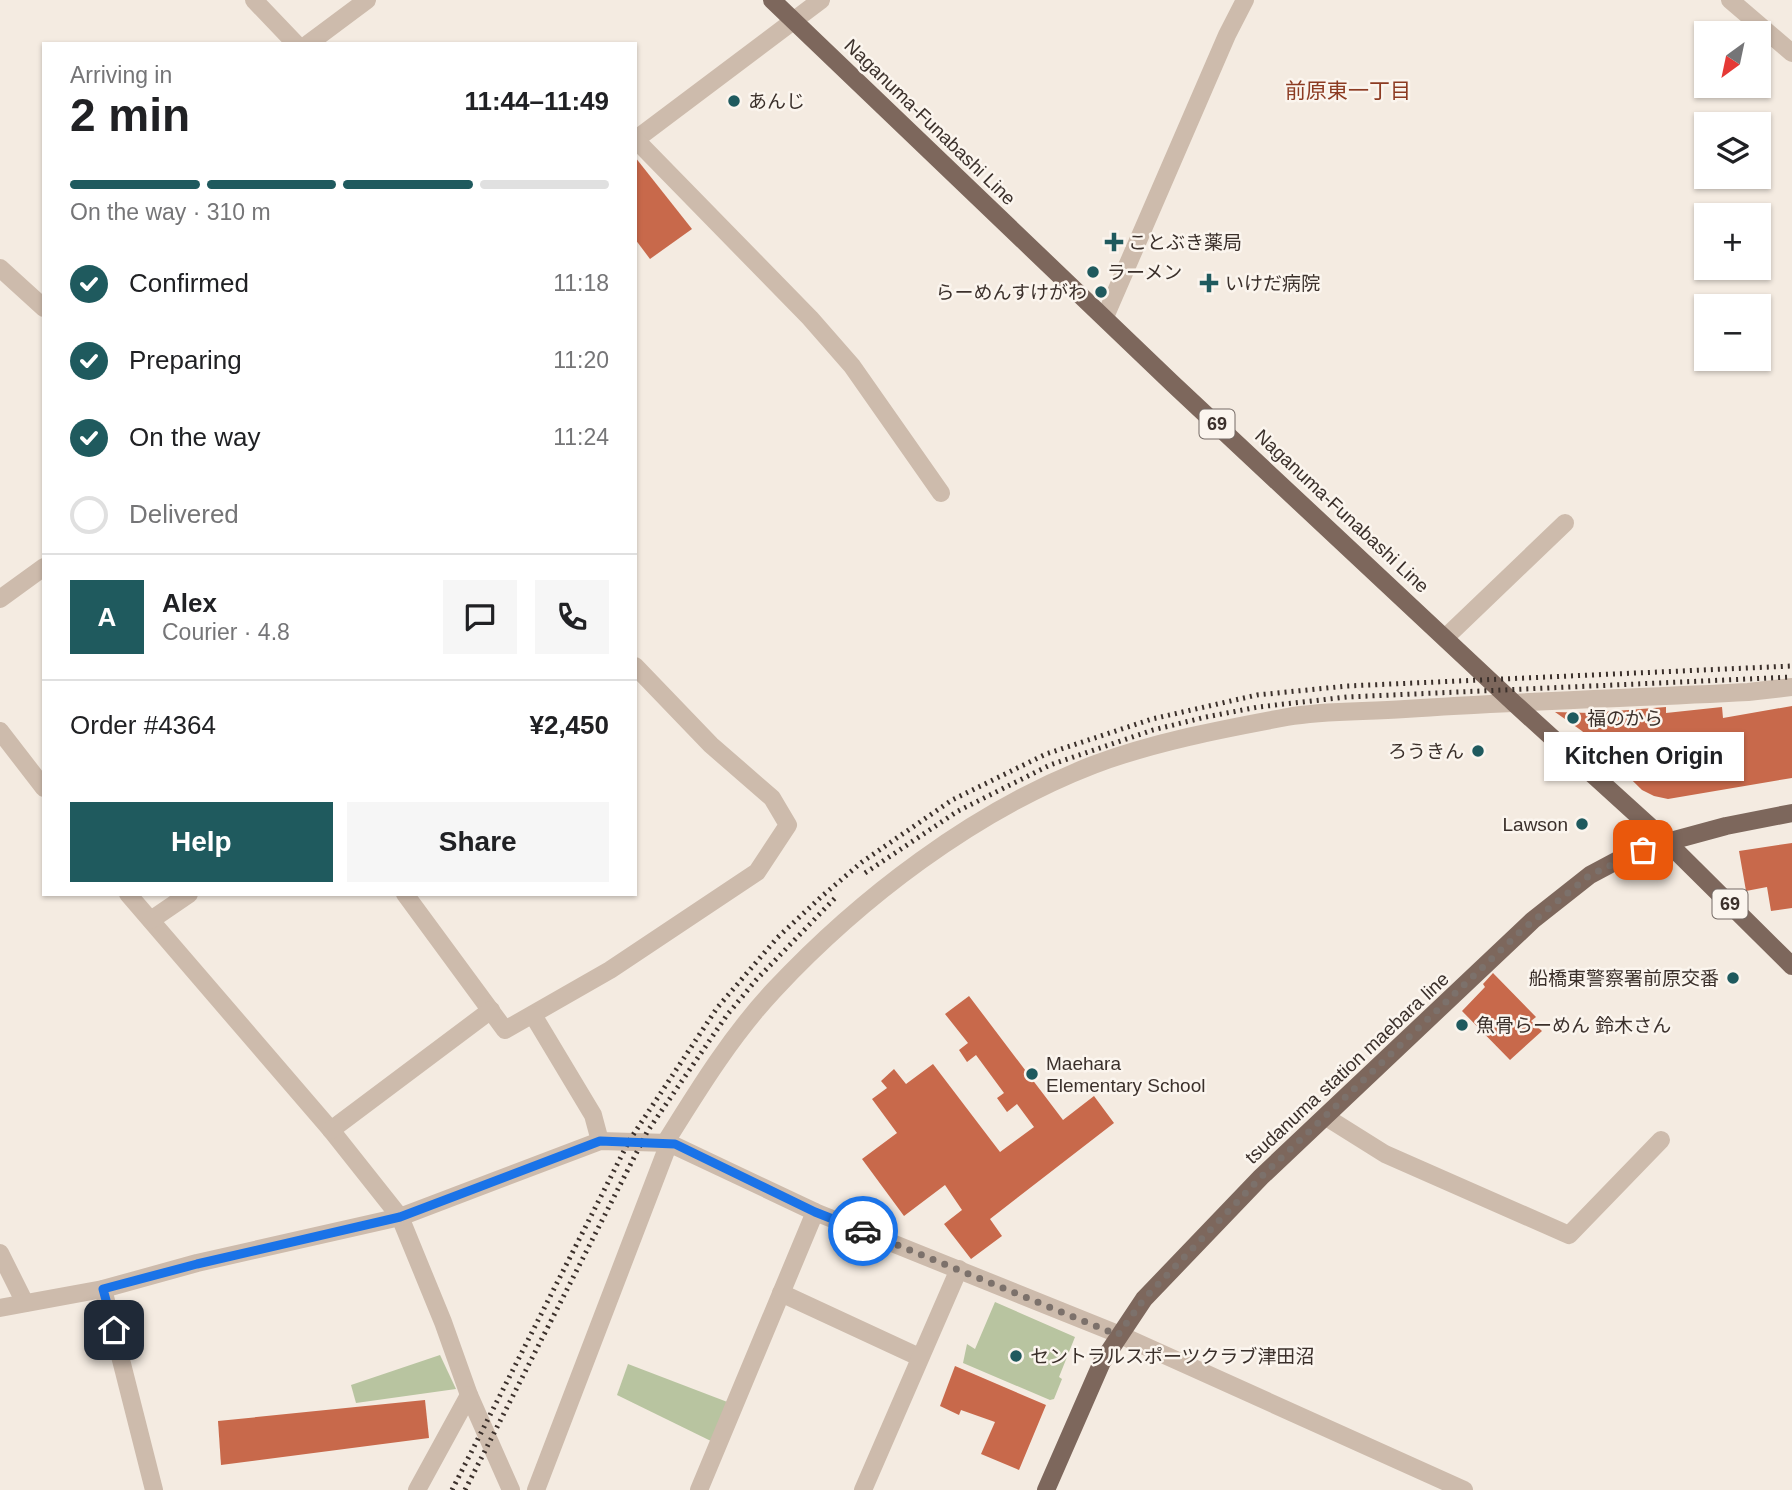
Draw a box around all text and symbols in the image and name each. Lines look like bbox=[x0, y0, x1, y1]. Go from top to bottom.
north arrow bbox=[1694, 21, 1771, 98]
map controls bbox=[1694, 21, 1771, 371]
street label: Naganuma-Funabashi Line bbox=[840, 35, 1020, 209]
text: Arriving in bbox=[70, 62, 172, 88]
district label: 前原東一丁目 bbox=[1285, 79, 1411, 102]
text: 11:44–11:49 bbox=[464, 86, 609, 116]
text: 2 min bbox=[70, 89, 190, 141]
place label: あんじ bbox=[748, 91, 805, 112]
marker: あんじ bbox=[726, 93, 742, 109]
button: layers bbox=[1694, 112, 1771, 189]
text: On the way · 310 m bbox=[70, 199, 271, 225]
button: + bbox=[1694, 203, 1771, 280]
place label: ことぶき薬局 bbox=[1128, 232, 1242, 253]
marker: ことぶき薬局 bbox=[1106, 234, 1122, 250]
place label: ラーメン bbox=[1107, 262, 1182, 283]
marker: ラーメン bbox=[1085, 264, 1101, 280]
icon: check bbox=[70, 265, 108, 303]
text: Confirmed bbox=[129, 268, 249, 298]
text: 11:18 bbox=[553, 270, 609, 296]
marker: いけだ病院 bbox=[1199, 273, 1219, 293]
place label: いけだ病院 bbox=[1225, 273, 1320, 294]
place label: らーめんすけがわ bbox=[935, 282, 1087, 303]
marker: らーめんすけがわ bbox=[1093, 284, 1109, 300]
button: − bbox=[1694, 294, 1771, 371]
icon: check bbox=[70, 342, 108, 380]
text: Preparing bbox=[129, 345, 242, 375]
text: 11:20 bbox=[553, 347, 609, 373]
road number: 69 bbox=[1200, 410, 1234, 438]
icon: check bbox=[70, 419, 108, 457]
text: On the way bbox=[129, 422, 261, 452]
text: 11:24 bbox=[553, 424, 609, 450]
street label: Naganuma-Funabashi Line bbox=[1251, 425, 1433, 597]
text: Delivered bbox=[129, 499, 239, 529]
button: chat bbox=[443, 580, 517, 654]
button: phone bbox=[535, 580, 609, 654]
text: Alex bbox=[162, 588, 217, 618]
text: A bbox=[98, 602, 116, 632]
text: Courier · 4.8 bbox=[162, 619, 290, 645]
place label: 福のから bbox=[1587, 708, 1663, 729]
text: Order #4364 bbox=[70, 710, 216, 740]
text: ¥2,450 bbox=[529, 710, 609, 740]
marker: 福のから bbox=[1565, 710, 1581, 726]
callout: Kitchen Origin bbox=[1543, 731, 1743, 780]
place label: ろうきん bbox=[1388, 741, 1464, 762]
marker: ろうきん bbox=[1470, 743, 1486, 759]
text: Kitchen Origin bbox=[1565, 743, 1723, 769]
button: Help bbox=[70, 802, 333, 882]
button: Share bbox=[347, 802, 609, 882]
place label: Lawson bbox=[1503, 814, 1568, 835]
marker: Lawson bbox=[1574, 816, 1590, 832]
pin bbox=[1613, 820, 1673, 880]
icon: bag bbox=[1624, 831, 1662, 869]
road number: 69 bbox=[1712, 890, 1748, 918]
street label: tsudanuma station maebara line bbox=[1241, 968, 1453, 1168]
place label: 船橋東警察署前原交番 bbox=[1529, 968, 1719, 989]
marker: 船橋東警察署前原交番 bbox=[1725, 970, 1741, 986]
place label: 魚骨らーめん 鈴木さん bbox=[1476, 1015, 1671, 1036]
marker: 魚骨らーめん 鈴木さん bbox=[1454, 1017, 1470, 1033]
place label: Maehara Elementary School bbox=[1046, 1053, 1205, 1096]
marker: Maehara Elementary School bbox=[1024, 1066, 1040, 1082]
courier bbox=[828, 1196, 898, 1266]
icon: car bbox=[844, 1212, 882, 1250]
pin bbox=[84, 1300, 144, 1360]
icon: home bbox=[95, 1311, 133, 1349]
place label: セントラルスポーツクラブ津田沼 bbox=[1030, 1346, 1315, 1367]
marker: セントラルスポーツクラブ津田沼 bbox=[1008, 1348, 1024, 1364]

